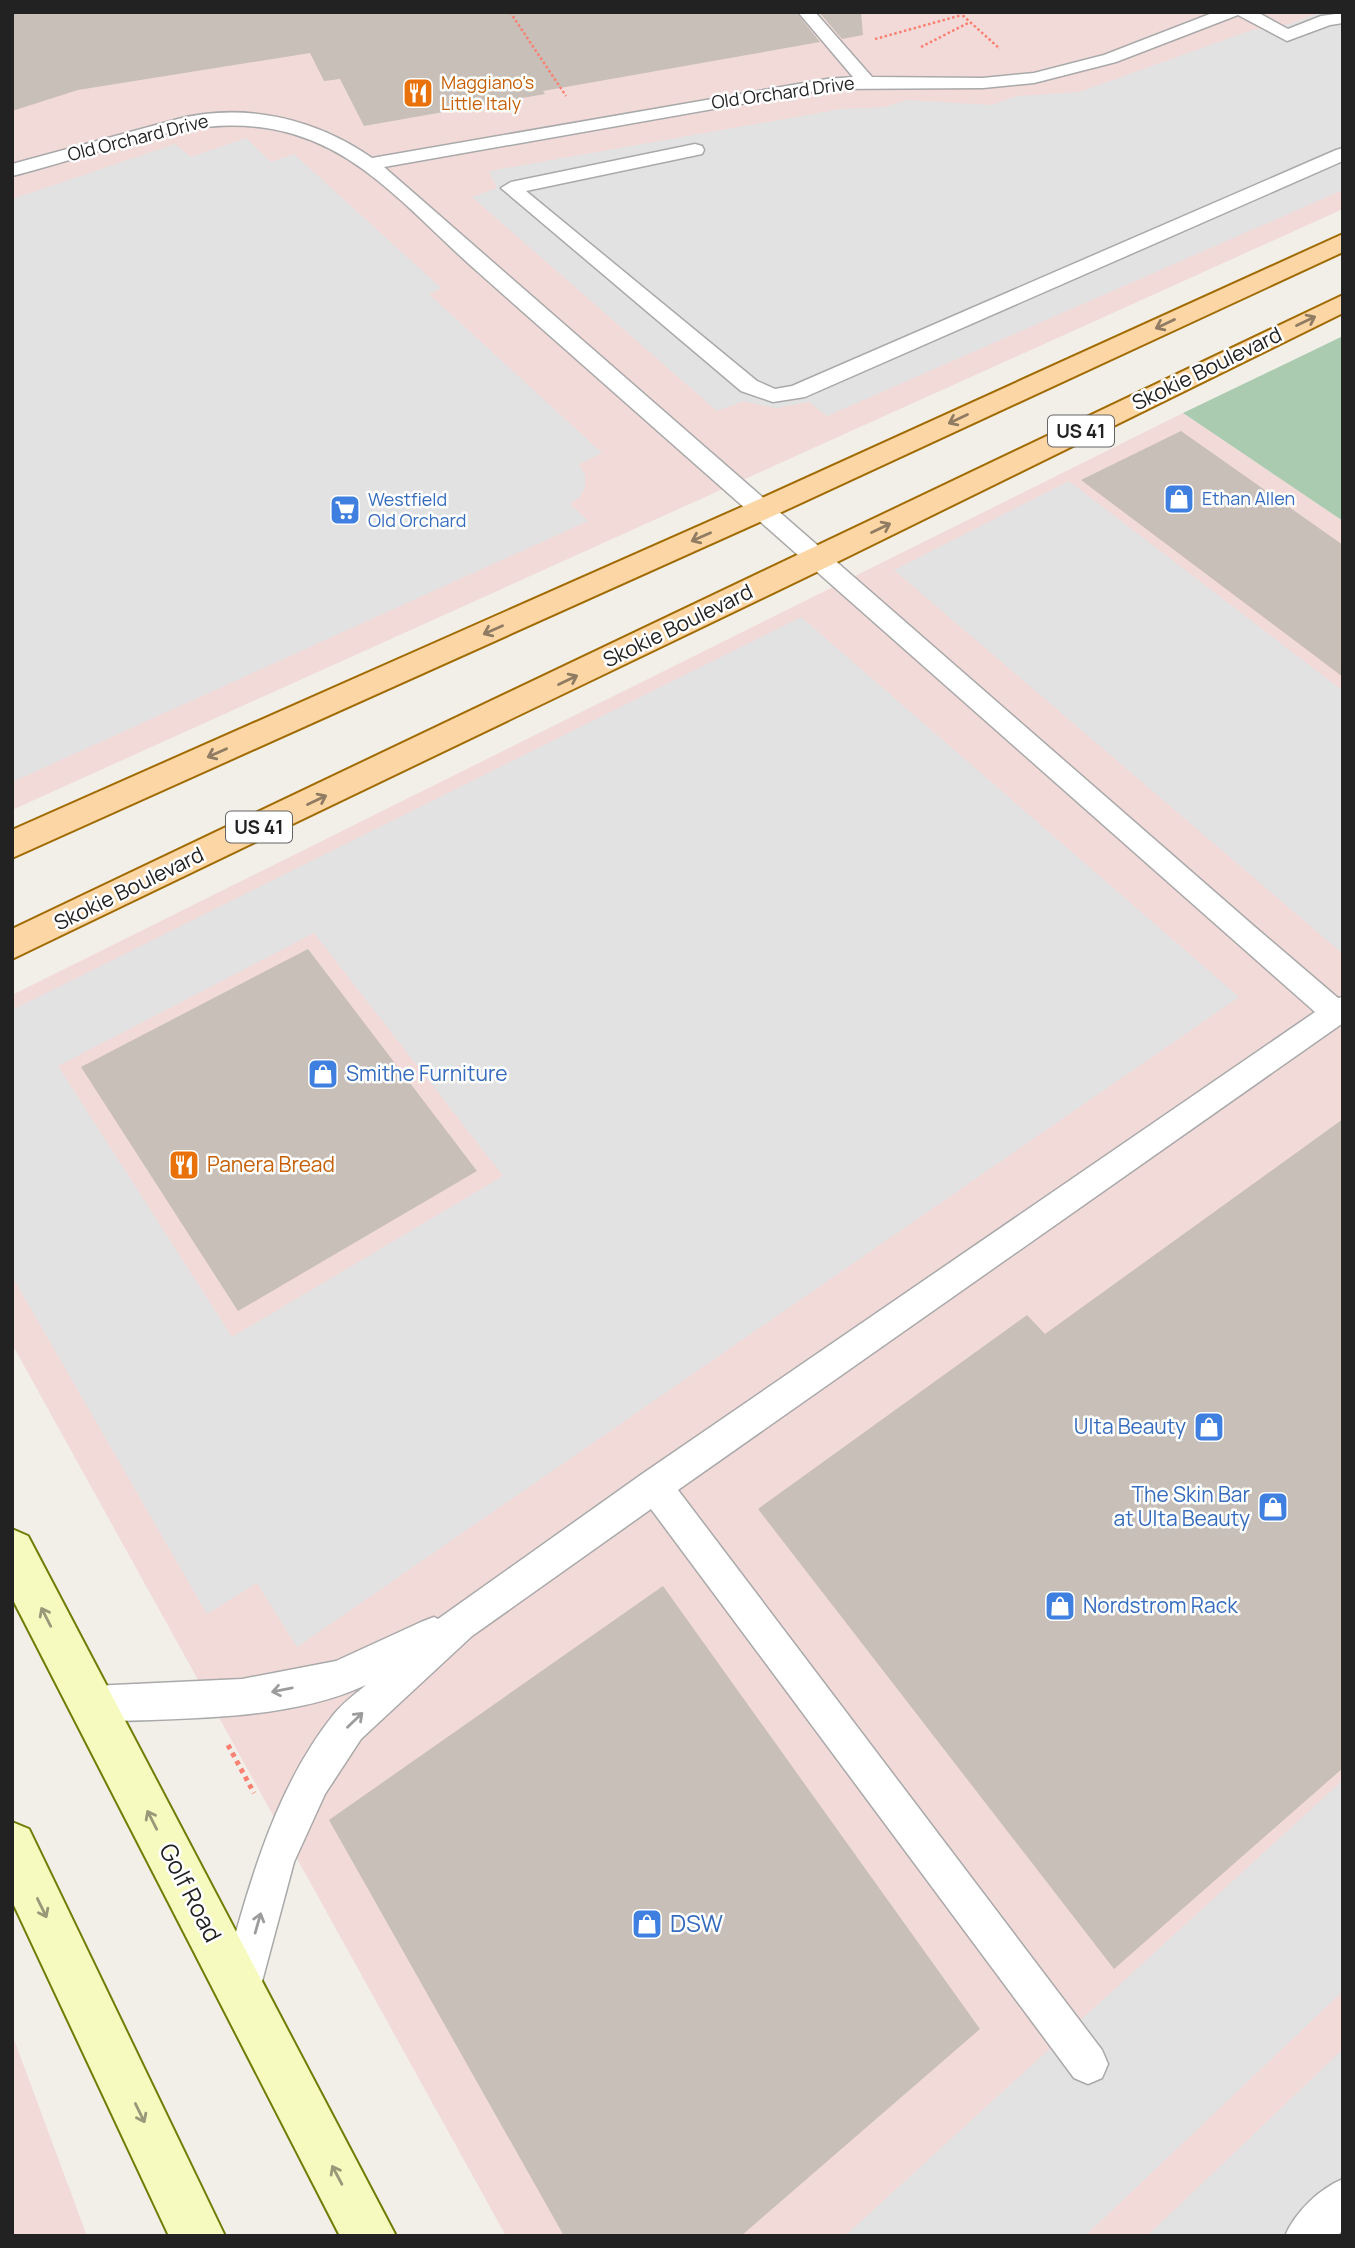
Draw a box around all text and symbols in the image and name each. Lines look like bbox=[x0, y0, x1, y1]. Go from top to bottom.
place label: Maggiano's Little Italy bbox=[441, 70, 534, 115]
street label: Old Orchard Drive bbox=[710, 70, 856, 114]
restaurant icon: Maggiano's Little Italy bbox=[401, 76, 435, 110]
street label: Old Orchard Drive bbox=[65, 108, 211, 166]
one-way arrow bbox=[1295, 314, 1316, 328]
one-way arrow bbox=[1155, 318, 1176, 331]
street label: Skokie Boulevard bbox=[1127, 320, 1286, 417]
one-way arrow bbox=[948, 413, 969, 426]
road number: US 41 bbox=[1048, 416, 1114, 446]
shop icon: Ethan Allen bbox=[1162, 482, 1196, 516]
place label: Ethan Allen bbox=[1202, 486, 1295, 510]
place label: Westfield Old Orchard bbox=[368, 487, 466, 532]
supermarket icon: Westfield Old Orchard bbox=[328, 493, 362, 527]
one-way arrow bbox=[870, 521, 891, 535]
one-way arrow bbox=[690, 531, 712, 544]
street label: Skokie Boulevard bbox=[598, 577, 757, 674]
one-way arrow bbox=[483, 624, 504, 637]
one-way arrow bbox=[557, 672, 578, 686]
one-way arrow bbox=[207, 747, 229, 760]
one-way arrow bbox=[306, 792, 327, 806]
road number: US 41 bbox=[226, 812, 292, 842]
street label: Skokie Boulevard bbox=[49, 840, 208, 937]
shop icon: Smithe Furniture bbox=[306, 1057, 340, 1091]
place label: Smithe Furniture bbox=[346, 1059, 508, 1087]
restaurant icon: Panera Bread bbox=[167, 1148, 201, 1182]
place label: Panera Bread bbox=[207, 1150, 335, 1178]
shop icon: Ulta Beauty bbox=[1192, 1410, 1226, 1444]
place label: Ulta Beauty bbox=[1074, 1412, 1186, 1440]
place label: The Skin Bar at Ulta Beauty bbox=[1114, 1480, 1250, 1532]
shop icon: The Skin Bar at Ulta Beauty bbox=[1256, 1490, 1290, 1524]
shop icon: Nordstrom Rack bbox=[1043, 1589, 1077, 1623]
place label: Nordstrom Rack bbox=[1083, 1591, 1238, 1619]
one-way arrow bbox=[39, 1607, 53, 1628]
one-way arrow bbox=[271, 1684, 294, 1697]
one-way arrow bbox=[346, 1711, 363, 1728]
one-way arrow bbox=[144, 1810, 158, 1831]
street label: Golf Road bbox=[152, 1837, 230, 1947]
one-way arrow bbox=[35, 1897, 49, 1918]
place label: DSW bbox=[670, 1906, 723, 1939]
shop icon: DSW bbox=[630, 1907, 664, 1941]
one-way arrow bbox=[252, 1912, 265, 1935]
one-way arrow bbox=[134, 2102, 147, 2123]
one-way arrow bbox=[330, 2165, 343, 2186]

